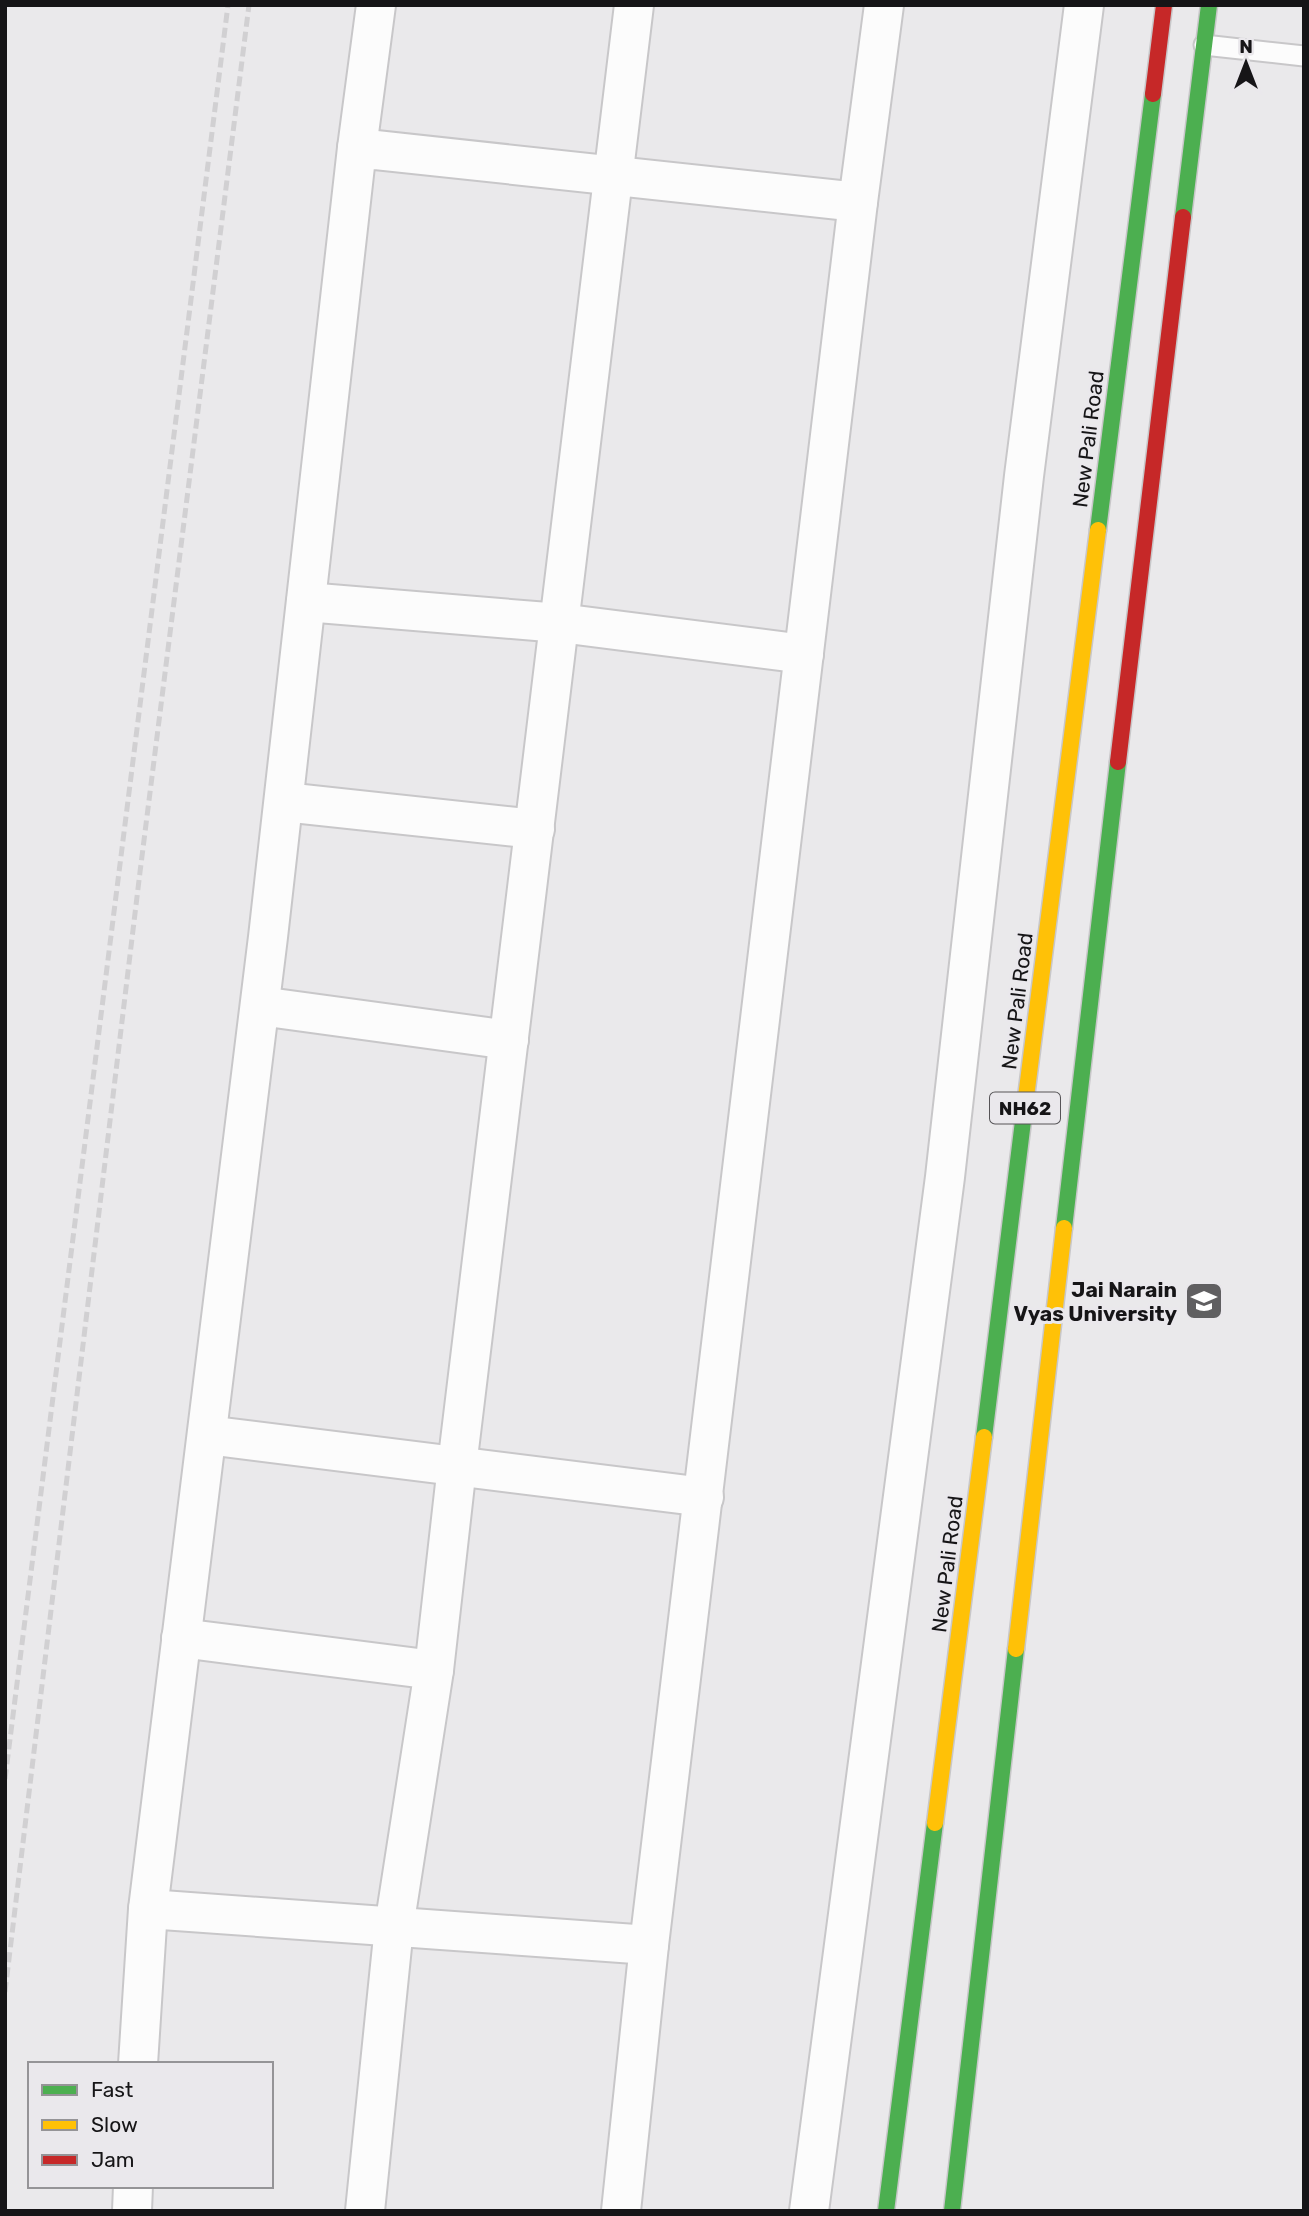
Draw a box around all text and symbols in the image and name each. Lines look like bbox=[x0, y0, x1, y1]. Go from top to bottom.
north arrow bbox=[1211, 28, 1281, 98]
text: N bbox=[1239, 35, 1253, 58]
street label: New Pali Road bbox=[1067, 369, 1109, 509]
street label: New Pali Road bbox=[996, 931, 1038, 1071]
road number: NH62 bbox=[990, 1092, 1060, 1124]
place label: Jai Narain Vyas University bbox=[1014, 1277, 1177, 1326]
school or university icon: Jai Narain Vyas University bbox=[1183, 1280, 1225, 1322]
street label: New Pali Road bbox=[926, 1494, 968, 1634]
legend bbox=[28, 2062, 273, 2188]
text: Fast bbox=[91, 2077, 133, 2102]
text: Slow bbox=[91, 2112, 138, 2137]
text: Jam bbox=[91, 2147, 135, 2172]

